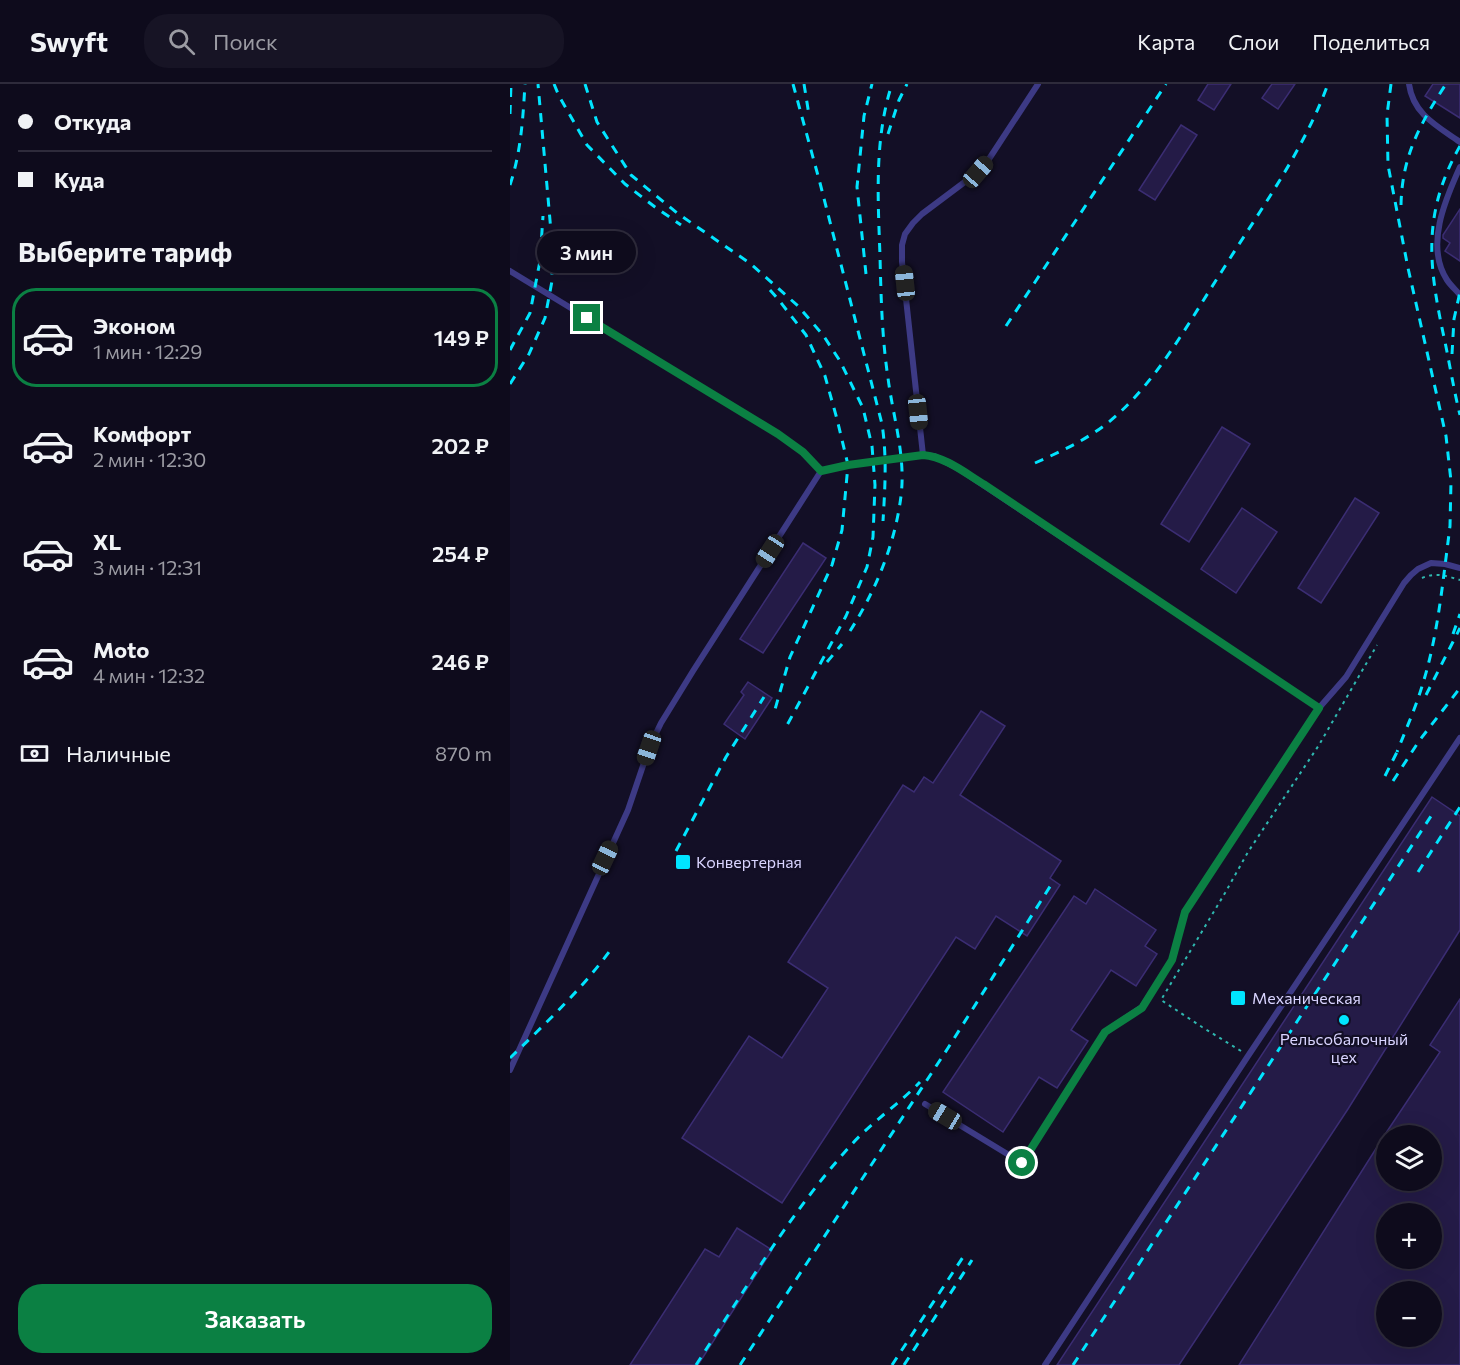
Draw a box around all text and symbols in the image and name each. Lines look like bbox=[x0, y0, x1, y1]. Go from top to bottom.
search box bbox=[144, 14, 564, 68]
text: Swyft bbox=[30, 24, 108, 58]
icon: search bbox=[165, 25, 198, 58]
text: Поиск bbox=[213, 28, 278, 55]
text: Карта bbox=[1137, 29, 1195, 54]
text: Слои bbox=[1228, 29, 1279, 54]
text: Поделиться bbox=[1312, 29, 1430, 54]
text: Откуда bbox=[54, 108, 131, 135]
car bbox=[959, 153, 997, 191]
text: Куда bbox=[54, 166, 104, 193]
callout: 3 мин bbox=[538, 231, 637, 273]
text: Выберите тариф bbox=[18, 235, 232, 268]
text: 3 мин bbox=[560, 240, 613, 264]
car bbox=[894, 264, 916, 302]
route end bbox=[573, 304, 600, 331]
icon: car bbox=[21, 311, 75, 365]
text: Эконом bbox=[93, 312, 175, 339]
text: 149 ₽ bbox=[434, 324, 489, 351]
text: 1 мин · 12:29 bbox=[93, 339, 202, 363]
car bbox=[907, 393, 929, 431]
icon: car bbox=[21, 419, 75, 473]
text: Комфорт bbox=[93, 420, 191, 447]
text: 202 ₽ bbox=[431, 432, 489, 459]
text: 2 мин · 12:30 bbox=[93, 447, 206, 471]
icon: car bbox=[21, 527, 75, 581]
text: XL bbox=[93, 528, 121, 555]
car bbox=[753, 531, 787, 571]
text: 254 ₽ bbox=[432, 540, 489, 567]
text: 3 мин · 12:31 bbox=[93, 555, 202, 579]
icon: car bbox=[21, 635, 75, 689]
text: Moto bbox=[93, 636, 149, 663]
text: 246 ₽ bbox=[432, 648, 489, 675]
text: 4 мин · 12:32 bbox=[93, 663, 205, 687]
car bbox=[635, 728, 663, 768]
icon: cash bbox=[18, 737, 51, 770]
text: Наличные bbox=[66, 740, 171, 767]
text: 870 m bbox=[435, 741, 492, 765]
car bbox=[589, 838, 621, 878]
place label: Конвертерная bbox=[696, 852, 802, 871]
marker: Конвертерная bbox=[674, 853, 692, 871]
place label: Механическая bbox=[1252, 988, 1361, 1007]
marker: Механическая bbox=[1229, 989, 1247, 1007]
marker: Рельсобалочный цех bbox=[1337, 1013, 1351, 1027]
place label: Рельсобалочный цех bbox=[1280, 1029, 1408, 1066]
car bbox=[925, 1099, 965, 1133]
map controls bbox=[1376, 1125, 1442, 1347]
button: layers bbox=[1376, 1125, 1442, 1191]
route start bbox=[1008, 1149, 1035, 1176]
button: + bbox=[1376, 1203, 1442, 1269]
button: − bbox=[1376, 1281, 1442, 1347]
button: Заказать bbox=[18, 1284, 492, 1353]

